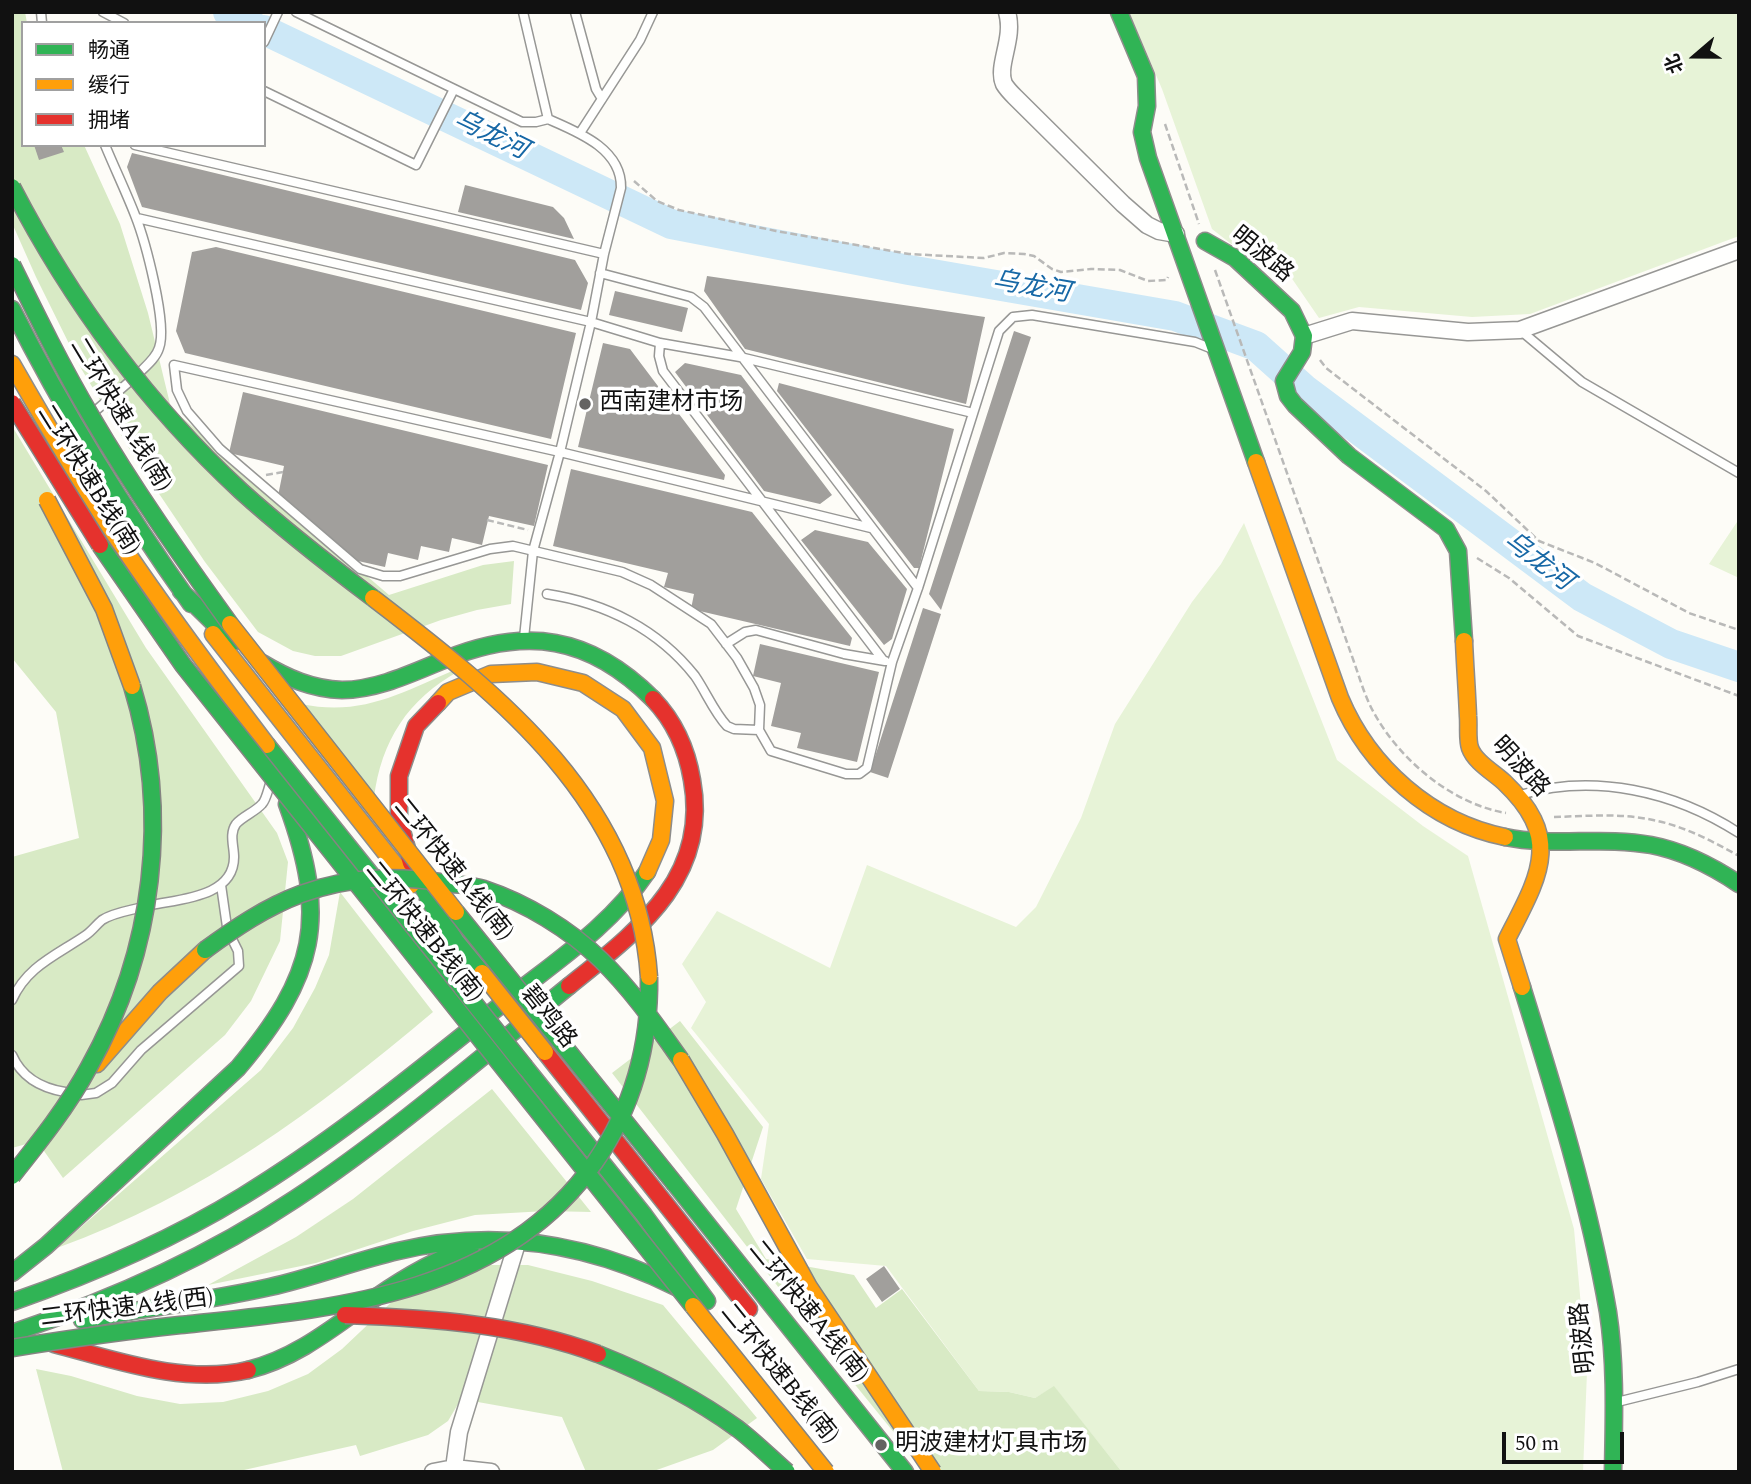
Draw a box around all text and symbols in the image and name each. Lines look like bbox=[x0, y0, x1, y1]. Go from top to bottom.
legend bbox=[21, 21, 266, 147]
north arrow bbox=[1660, 21, 1730, 91]
text: 畅通 bbox=[88, 35, 130, 67]
text: 北 bbox=[1658, 49, 1692, 77]
text: 缓行 bbox=[88, 70, 130, 102]
text: 拥堵 bbox=[88, 105, 130, 137]
water label: 乌龙河 bbox=[448, 106, 532, 168]
street label: 明波路 bbox=[1224, 222, 1298, 290]
water label: 乌龙河 bbox=[990, 267, 1072, 311]
street label: 二环快速A线(南) bbox=[62, 334, 176, 498]
place label: 西南建材市场 bbox=[599, 390, 743, 418]
marker: 西南建材市场 bbox=[577, 396, 593, 412]
street label: 二环快速B线(南) bbox=[29, 401, 145, 561]
water label: 乌龙河 bbox=[1496, 527, 1578, 599]
street label: 明波路 bbox=[1484, 732, 1554, 804]
street label: 二环快速A线(南) bbox=[386, 794, 518, 948]
street label: 二环快速B线(南) bbox=[358, 857, 488, 1009]
street label: 碧鸡路 bbox=[513, 981, 581, 1055]
street label: 二环快速A线(南) bbox=[741, 1236, 873, 1390]
street label: 二环快速A线(西) bbox=[39, 1285, 215, 1335]
street label: 二环快速B线(南) bbox=[713, 1299, 843, 1451]
street label: 明波路 bbox=[1567, 1301, 1603, 1375]
scale bar bbox=[1506, 1418, 1628, 1462]
text: 50 m bbox=[1515, 1428, 1559, 1460]
place label: 明波建材灯具市场 bbox=[895, 1431, 1087, 1459]
marker: 明波建材灯具市场 bbox=[873, 1437, 889, 1453]

